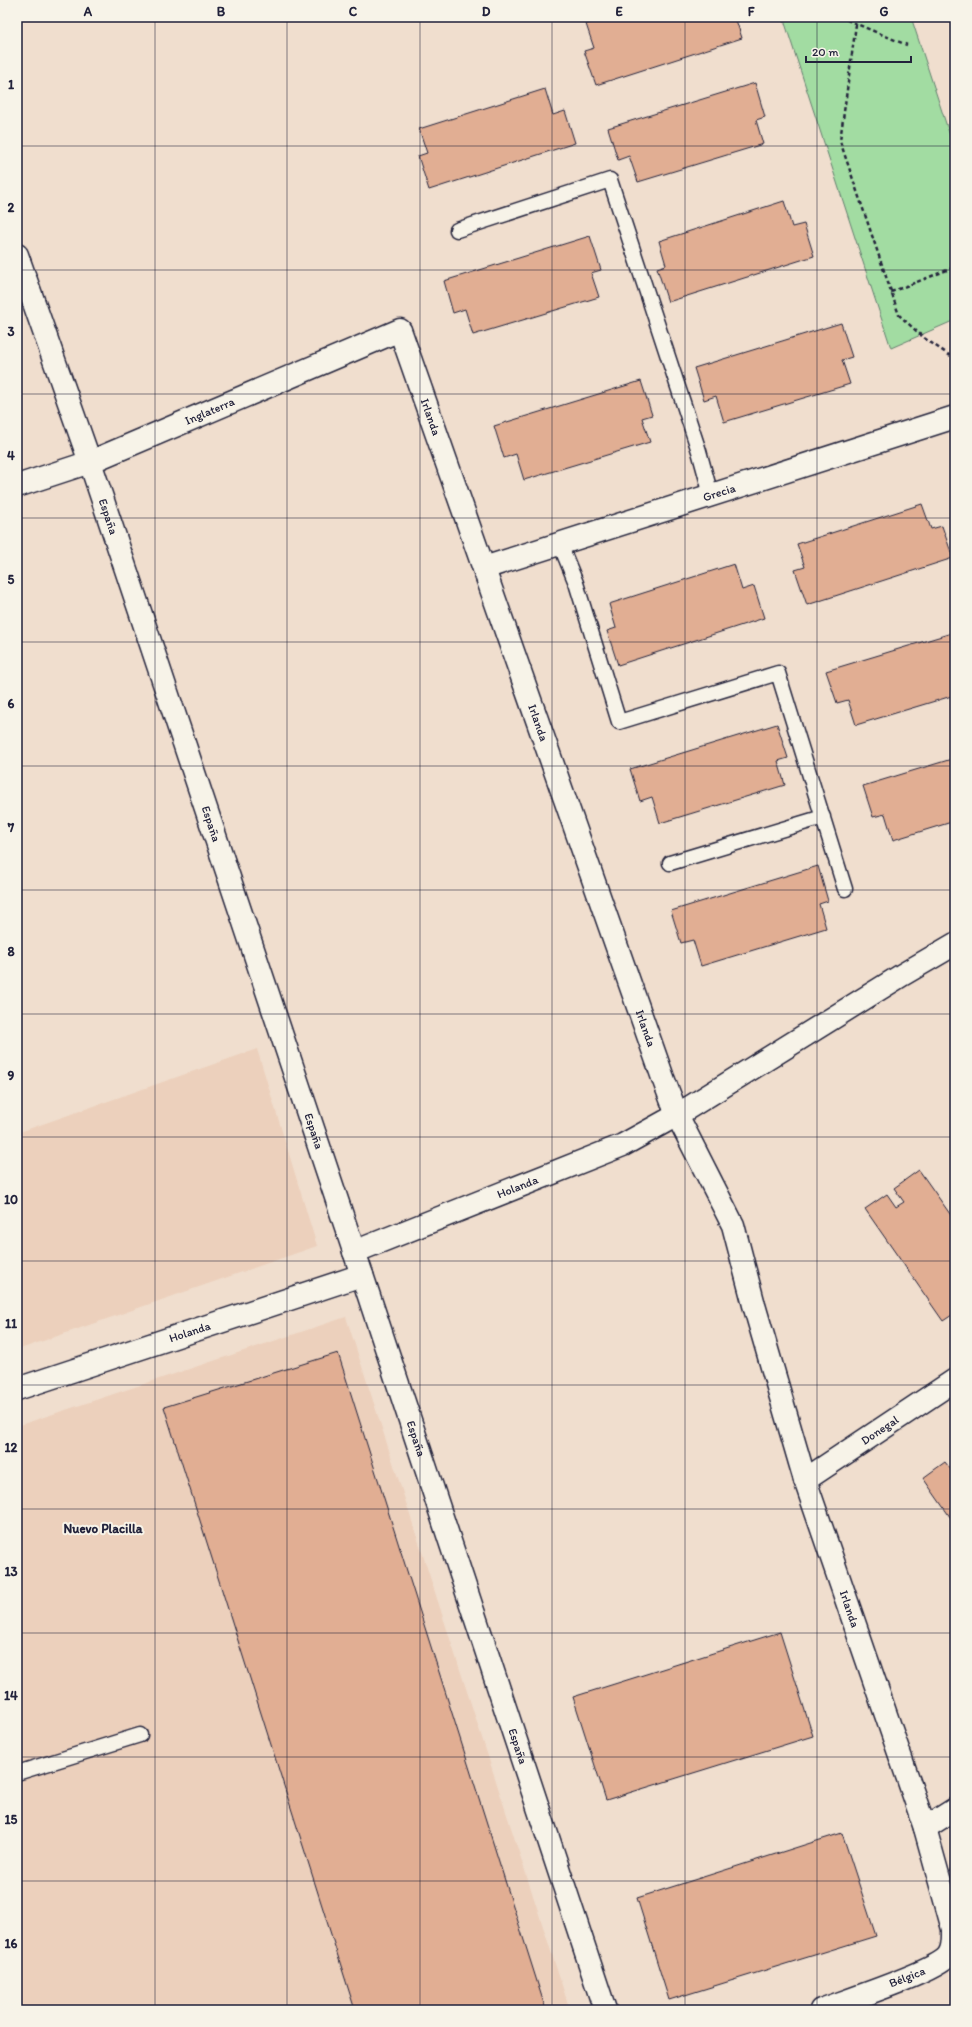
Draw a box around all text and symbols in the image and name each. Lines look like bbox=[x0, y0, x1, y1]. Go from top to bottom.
text: A bbox=[83, 4, 93, 19]
text: B bbox=[217, 4, 226, 19]
text: C bbox=[349, 4, 358, 19]
text: D bbox=[482, 4, 491, 19]
text: E bbox=[615, 4, 623, 19]
text: F bbox=[748, 4, 755, 19]
text: G bbox=[880, 4, 889, 19]
scale bar bbox=[806, 38, 911, 64]
text: 20 m bbox=[812, 45, 839, 59]
text: 1 bbox=[8, 77, 14, 92]
text: 2 bbox=[8, 200, 15, 215]
text: 3 bbox=[7, 324, 15, 339]
street label: Inglaterra bbox=[183, 394, 237, 428]
street label: Irlanda bbox=[418, 397, 444, 437]
text: 4 bbox=[7, 448, 15, 463]
street label: Grecia bbox=[701, 481, 738, 504]
street label: España bbox=[96, 497, 121, 536]
text: 5 bbox=[8, 572, 15, 587]
text: 6 bbox=[8, 696, 15, 711]
street label: Irlanda bbox=[525, 702, 551, 743]
street label: España bbox=[199, 804, 224, 844]
text: 7 bbox=[7, 820, 15, 835]
text: 8 bbox=[7, 944, 15, 959]
street label: Irlanda bbox=[633, 1008, 659, 1049]
text: 9 bbox=[8, 1068, 15, 1083]
street label: España bbox=[301, 1111, 326, 1151]
street label: Holanda bbox=[495, 1172, 541, 1201]
text: 10 bbox=[4, 1192, 18, 1207]
text: 11 bbox=[5, 1316, 17, 1331]
street label: Holanda bbox=[167, 1318, 213, 1345]
street label: Donegal bbox=[858, 1412, 902, 1448]
street label: España bbox=[404, 1419, 429, 1458]
text: 12 bbox=[5, 1440, 18, 1455]
district label: Nuevo Placilla bbox=[63, 1521, 143, 1536]
text: 13 bbox=[4, 1564, 18, 1579]
street label: Irlanda bbox=[837, 1589, 862, 1629]
text: 14 bbox=[4, 1688, 18, 1703]
street label: España bbox=[505, 1726, 530, 1766]
text: 15 bbox=[5, 1812, 18, 1827]
text: 16 bbox=[5, 1936, 18, 1951]
street label: Bélgica bbox=[887, 1964, 927, 1990]

